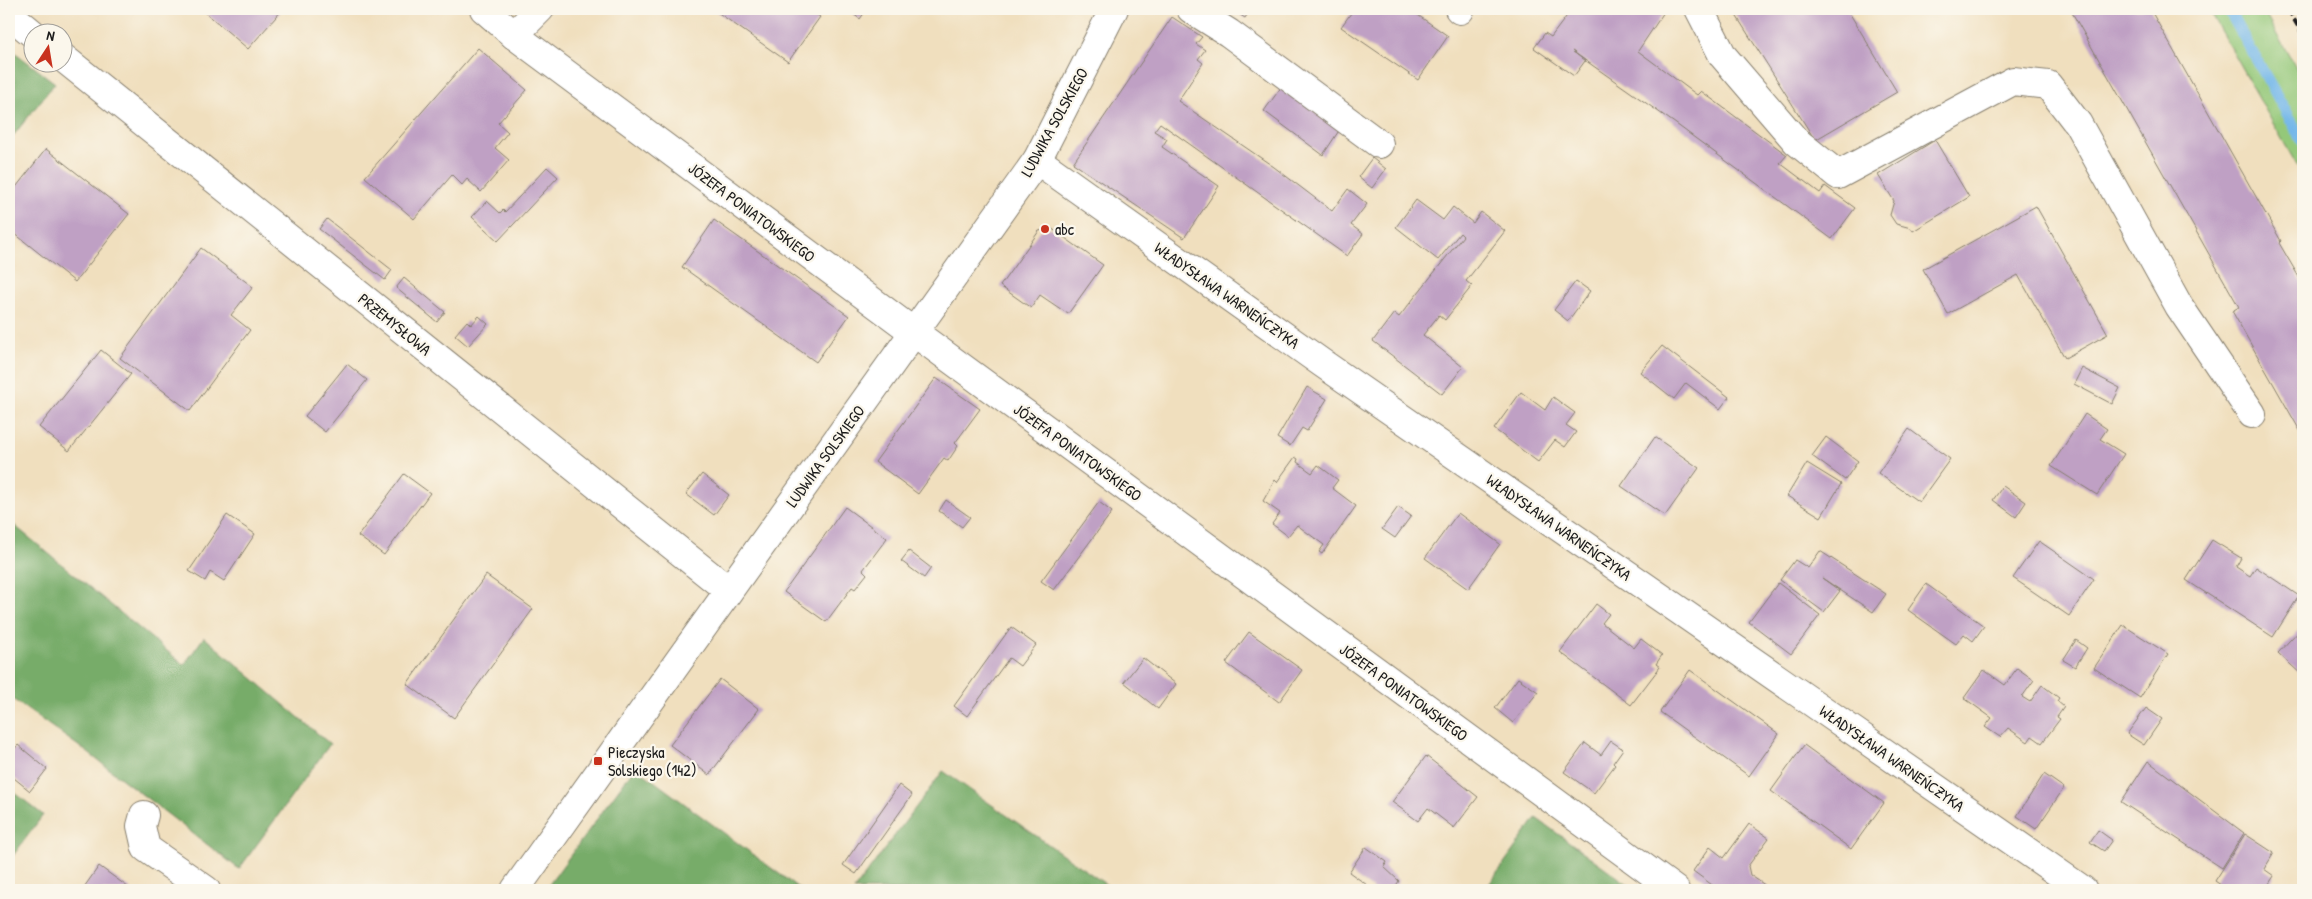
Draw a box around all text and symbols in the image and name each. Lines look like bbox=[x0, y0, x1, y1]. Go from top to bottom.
north arrow bbox=[22, 22, 72, 72]
text: N bbox=[45, 25, 57, 45]
street label: LUDWIKA SOLSKIEGO bbox=[1015, 64, 1093, 180]
street label: JÓZEFA PONIATOWSKIEGO bbox=[684, 157, 820, 267]
place label: abc bbox=[1055, 218, 1075, 240]
marker: abc bbox=[1039, 223, 1051, 235]
street label: WŁADYSŁAWA WARNEŃCZYKA bbox=[1150, 237, 1304, 354]
street label: PRZEMYSŁOWA bbox=[354, 288, 436, 360]
street label: JÓZEFA PONIATOWSKIEGO bbox=[1009, 398, 1147, 506]
street label: LUDWIKA SOLSKIEGO bbox=[780, 400, 870, 511]
street label: WŁADYSŁAWA WARNEŃCZYKA bbox=[1482, 469, 1636, 586]
street label: JÓZEFA PONIATOWSKIEGO bbox=[1335, 638, 1473, 746]
street label: WŁADYSŁAWA WARNEŃCZYKA bbox=[1815, 700, 1969, 817]
place label: Pieczyska Solskiego (142) bbox=[608, 741, 697, 781]
marker: Pieczyska Solskiego (142) bbox=[592, 755, 604, 767]

